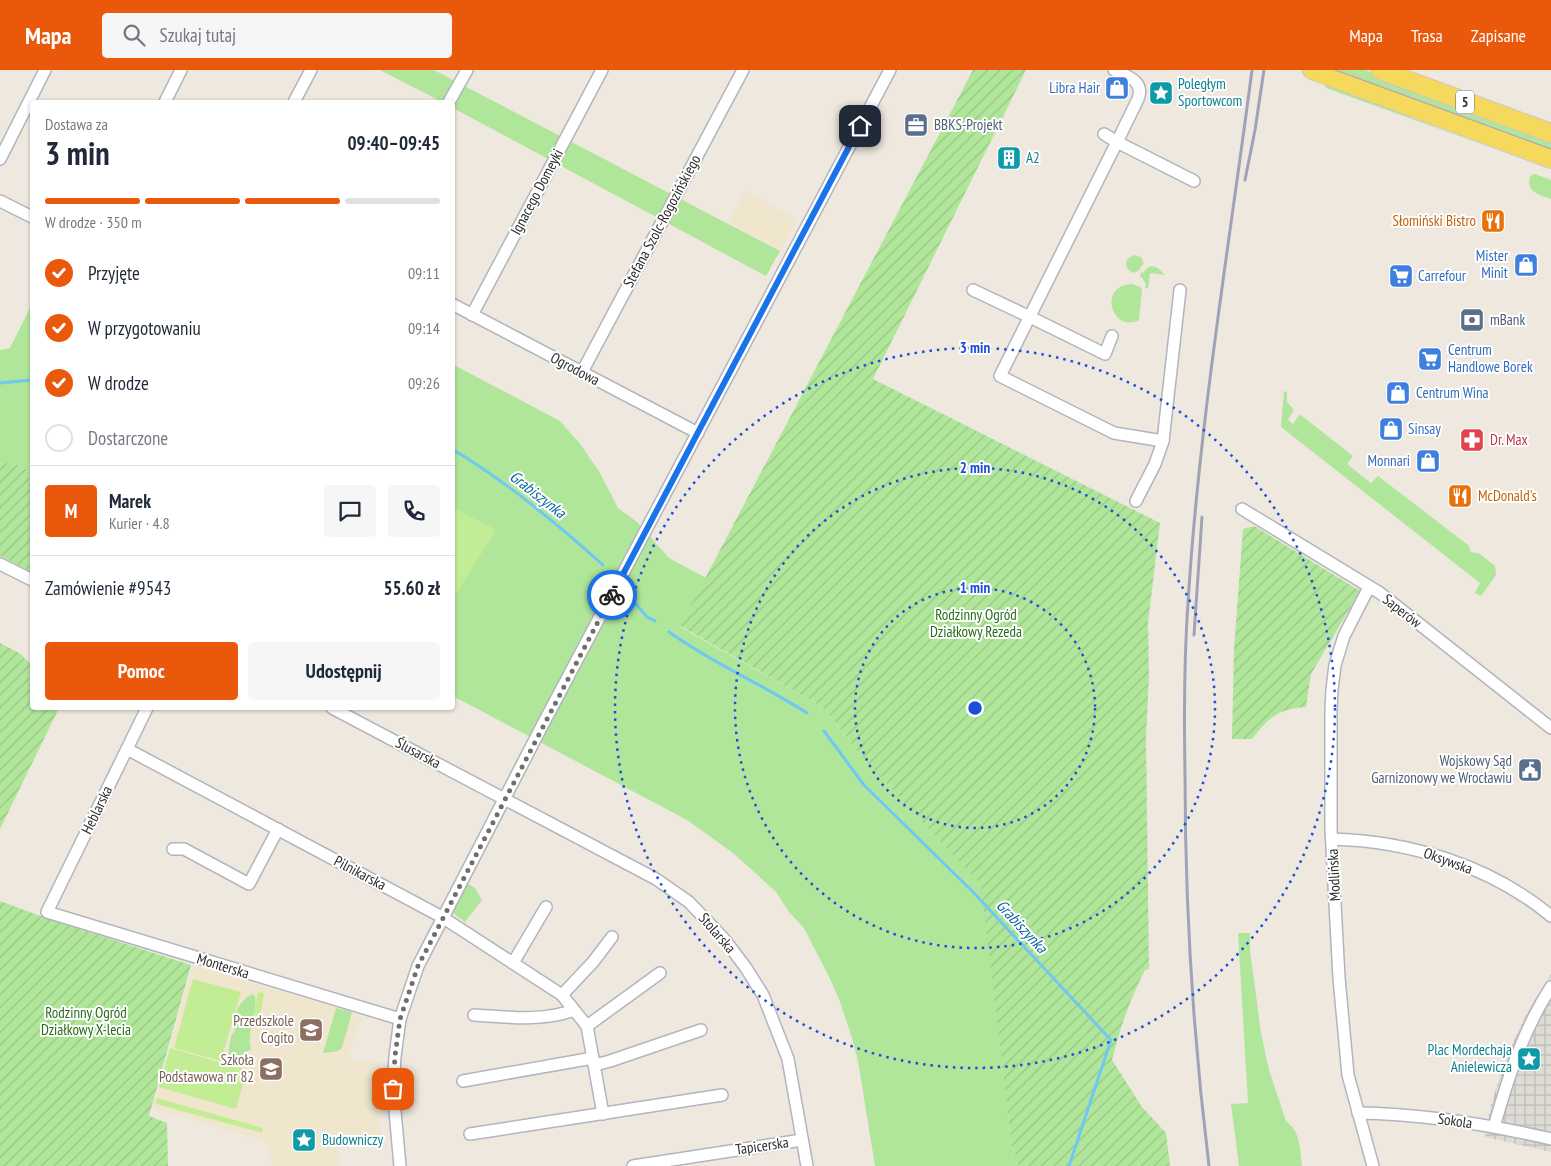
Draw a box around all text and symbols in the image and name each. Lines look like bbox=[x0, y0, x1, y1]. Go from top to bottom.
search box bbox=[102, 13, 452, 58]
text: Mapa bbox=[25, 20, 72, 51]
icon: search bbox=[120, 21, 148, 49]
text: Szukaj tutaj bbox=[160, 23, 236, 47]
text: Mapa bbox=[1349, 24, 1383, 47]
text: Trasa bbox=[1411, 24, 1443, 47]
text: Zapisane bbox=[1471, 24, 1526, 47]
place label: Poległym Sportowcom bbox=[1178, 74, 1242, 110]
shop icon: Libra Hair bbox=[1104, 75, 1130, 101]
place label: Libra Hair bbox=[1049, 78, 1101, 97]
place icon: Poległym Sportowcom bbox=[1148, 80, 1174, 106]
road number: 5 bbox=[1456, 91, 1474, 114]
pin bbox=[839, 105, 881, 147]
icon: home bbox=[846, 112, 874, 140]
office icon: BBKS-Projekt bbox=[903, 112, 929, 138]
text: Dostawa za bbox=[45, 114, 108, 134]
place label: BBKS-Projekt bbox=[934, 115, 1003, 134]
text: 09:40–09:45 bbox=[347, 131, 440, 155]
text: 3 min bbox=[45, 132, 110, 174]
building icon: A2 bbox=[996, 145, 1022, 171]
street label: Ignacego Domeyki bbox=[506, 146, 567, 238]
place label: A2 bbox=[1026, 148, 1040, 167]
street label: Stefana Szolc-Rogozińskiego bbox=[619, 151, 705, 290]
restaurant icon: Słomiński Bistro bbox=[1480, 208, 1506, 234]
place label: Słomiński Bistro bbox=[1393, 211, 1476, 230]
text: W drodze · 350 m bbox=[45, 212, 142, 232]
place label: Mister Minit bbox=[1476, 246, 1509, 282]
shop icon: Mister Minit bbox=[1513, 252, 1539, 278]
icon: check bbox=[45, 259, 73, 287]
text: Przyjęte bbox=[88, 261, 140, 285]
text: 09:11 bbox=[408, 263, 440, 283]
supermarket icon: Carrefour bbox=[1388, 263, 1414, 289]
place label: Carrefour bbox=[1418, 266, 1467, 285]
bank icon: mBank bbox=[1459, 307, 1485, 333]
place label: mBank bbox=[1490, 310, 1525, 329]
icon: check bbox=[45, 314, 73, 342]
text: W przygotowaniu bbox=[88, 316, 201, 340]
text: 09:14 bbox=[408, 318, 440, 338]
text: 3 min bbox=[960, 338, 990, 357]
place label: Centrum Handlowe Borek bbox=[1448, 340, 1533, 376]
supermarket icon: Centrum Handlowe Borek bbox=[1417, 346, 1443, 372]
street label: Ogrodowa bbox=[547, 348, 603, 389]
icon: check bbox=[45, 369, 73, 397]
text: W drodze bbox=[88, 371, 149, 395]
text: 09:26 bbox=[408, 373, 440, 393]
shop icon: Centrum Wina bbox=[1385, 380, 1411, 406]
place label: Centrum Wina bbox=[1416, 383, 1489, 402]
shop icon: Sinsay bbox=[1378, 416, 1404, 442]
place label: Sinsay bbox=[1408, 419, 1441, 438]
text: Dostarczone bbox=[88, 426, 168, 450]
pharmacy icon: Dr. Max bbox=[1459, 427, 1485, 453]
place label: Dr. Max bbox=[1490, 430, 1528, 449]
shop icon: Monnari bbox=[1415, 448, 1441, 474]
place label: Monnari bbox=[1367, 451, 1410, 470]
text: 2 min bbox=[960, 458, 990, 477]
water label: Grabiszynka bbox=[506, 466, 571, 523]
restaurant icon: McDonald's bbox=[1447, 483, 1473, 509]
button: chat bbox=[324, 485, 376, 537]
button: phone bbox=[388, 485, 440, 537]
place label: McDonald's bbox=[1478, 486, 1537, 505]
text: Marek bbox=[109, 489, 151, 513]
text: M bbox=[65, 499, 77, 523]
text: Kurier · 4.8 bbox=[109, 513, 170, 533]
courier bbox=[587, 570, 637, 620]
text: Zamówienie #9543 bbox=[45, 576, 171, 600]
text: 55.60 zł bbox=[383, 576, 440, 600]
text: 1 min bbox=[960, 578, 990, 597]
icon: bike bbox=[598, 581, 626, 609]
street label: Saperów bbox=[1379, 589, 1426, 632]
park label: Rodzinny Ogród Działkowy Rezeda bbox=[930, 605, 1022, 641]
button: Pomoc bbox=[45, 642, 238, 700]
button: Udostępnij bbox=[248, 642, 440, 700]
centre of rings bbox=[966, 699, 984, 717]
street label: Ślusarska bbox=[392, 733, 444, 772]
place label: Wojskowy Sąd Garnizonowy we Wrocławiu bbox=[1371, 751, 1512, 787]
public building icon: Wojskowy Sąd Garnizonowy we Wrocławiu bbox=[1517, 757, 1543, 783]
street label: Heblarska bbox=[77, 783, 116, 837]
street label: Oksywska bbox=[1421, 843, 1475, 878]
street label: Modlińska bbox=[1323, 848, 1344, 902]
street label: Pilnikarska bbox=[331, 851, 390, 894]
water label: Grabiszynka bbox=[992, 895, 1053, 958]
street label: Stolarska bbox=[695, 909, 740, 957]
street label: Monterska bbox=[195, 949, 252, 982]
park label: Rodzinny Ogród Działkowy X-lecia bbox=[41, 1003, 131, 1039]
place label: Przedszkole Cogito bbox=[233, 1011, 294, 1047]
school or university icon: Przedszkole Cogito bbox=[298, 1017, 324, 1043]
place label: Plac Mordechaja Anielewicza bbox=[1428, 1040, 1512, 1076]
place icon: Plac Mordechaja Anielewicza bbox=[1516, 1046, 1542, 1072]
place label: Szkoła Podstawowa nr 82 bbox=[159, 1050, 254, 1086]
school or university icon: Szkoła Podstawowa nr 82 bbox=[258, 1056, 284, 1082]
pin bbox=[372, 1068, 414, 1110]
icon: bag bbox=[379, 1075, 407, 1103]
street label: Sokola bbox=[1437, 1109, 1473, 1132]
place icon: Budowniczy bbox=[291, 1127, 317, 1153]
place label: Budowniczy bbox=[322, 1130, 384, 1149]
street label: Tapicerska bbox=[734, 1132, 790, 1159]

